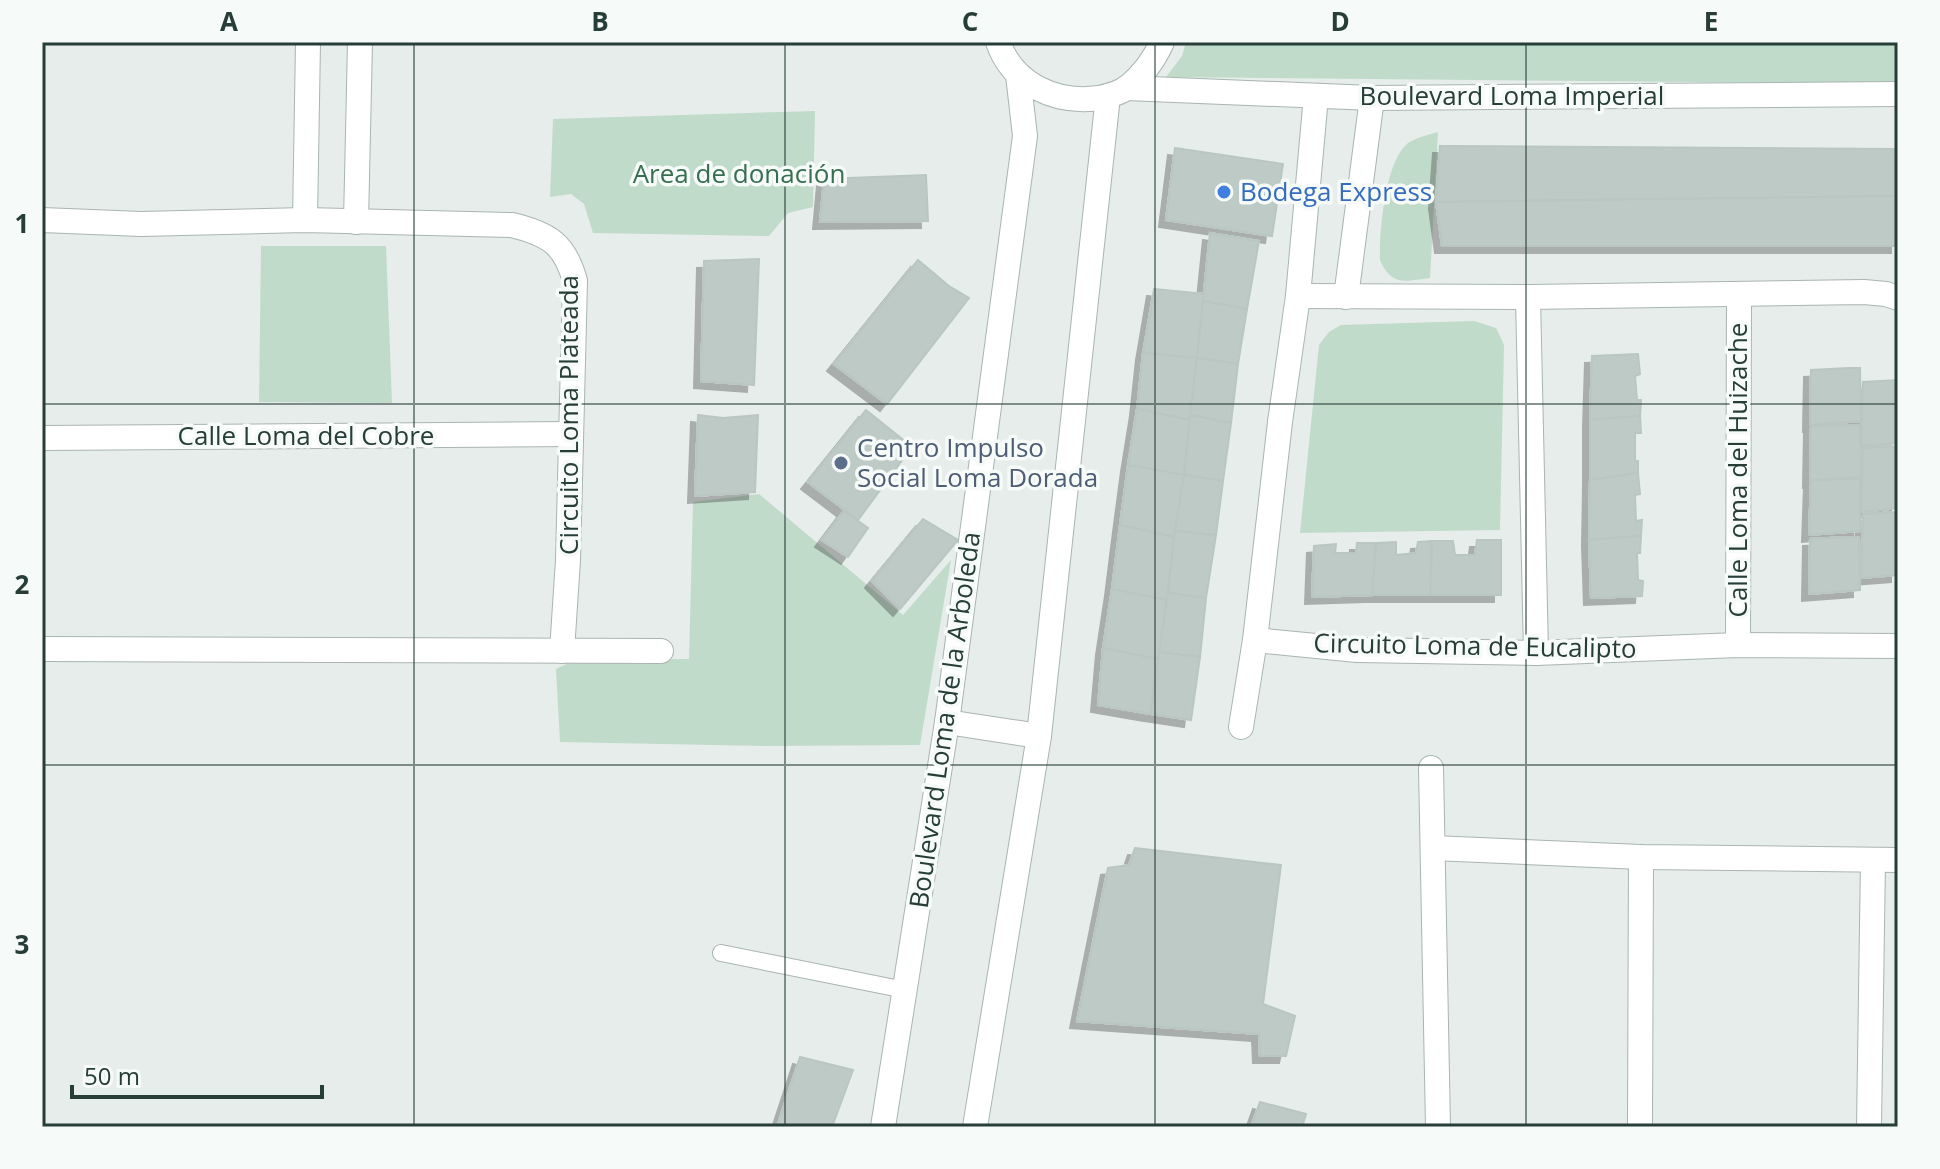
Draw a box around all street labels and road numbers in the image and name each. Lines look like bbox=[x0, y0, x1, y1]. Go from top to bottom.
street label: Boulevard Loma Imperial bbox=[1360, 77, 1664, 113]
street label: Circuito Loma Plateada bbox=[550, 275, 586, 555]
street label: Calle Loma del Huizache bbox=[1719, 323, 1755, 617]
street label: Calle Loma del Cobre bbox=[178, 417, 434, 453]
street label: Boulevard Loma de la Arboleda bbox=[900, 529, 988, 910]
street label: Circuito Loma de Eucalipto bbox=[1313, 624, 1637, 666]

